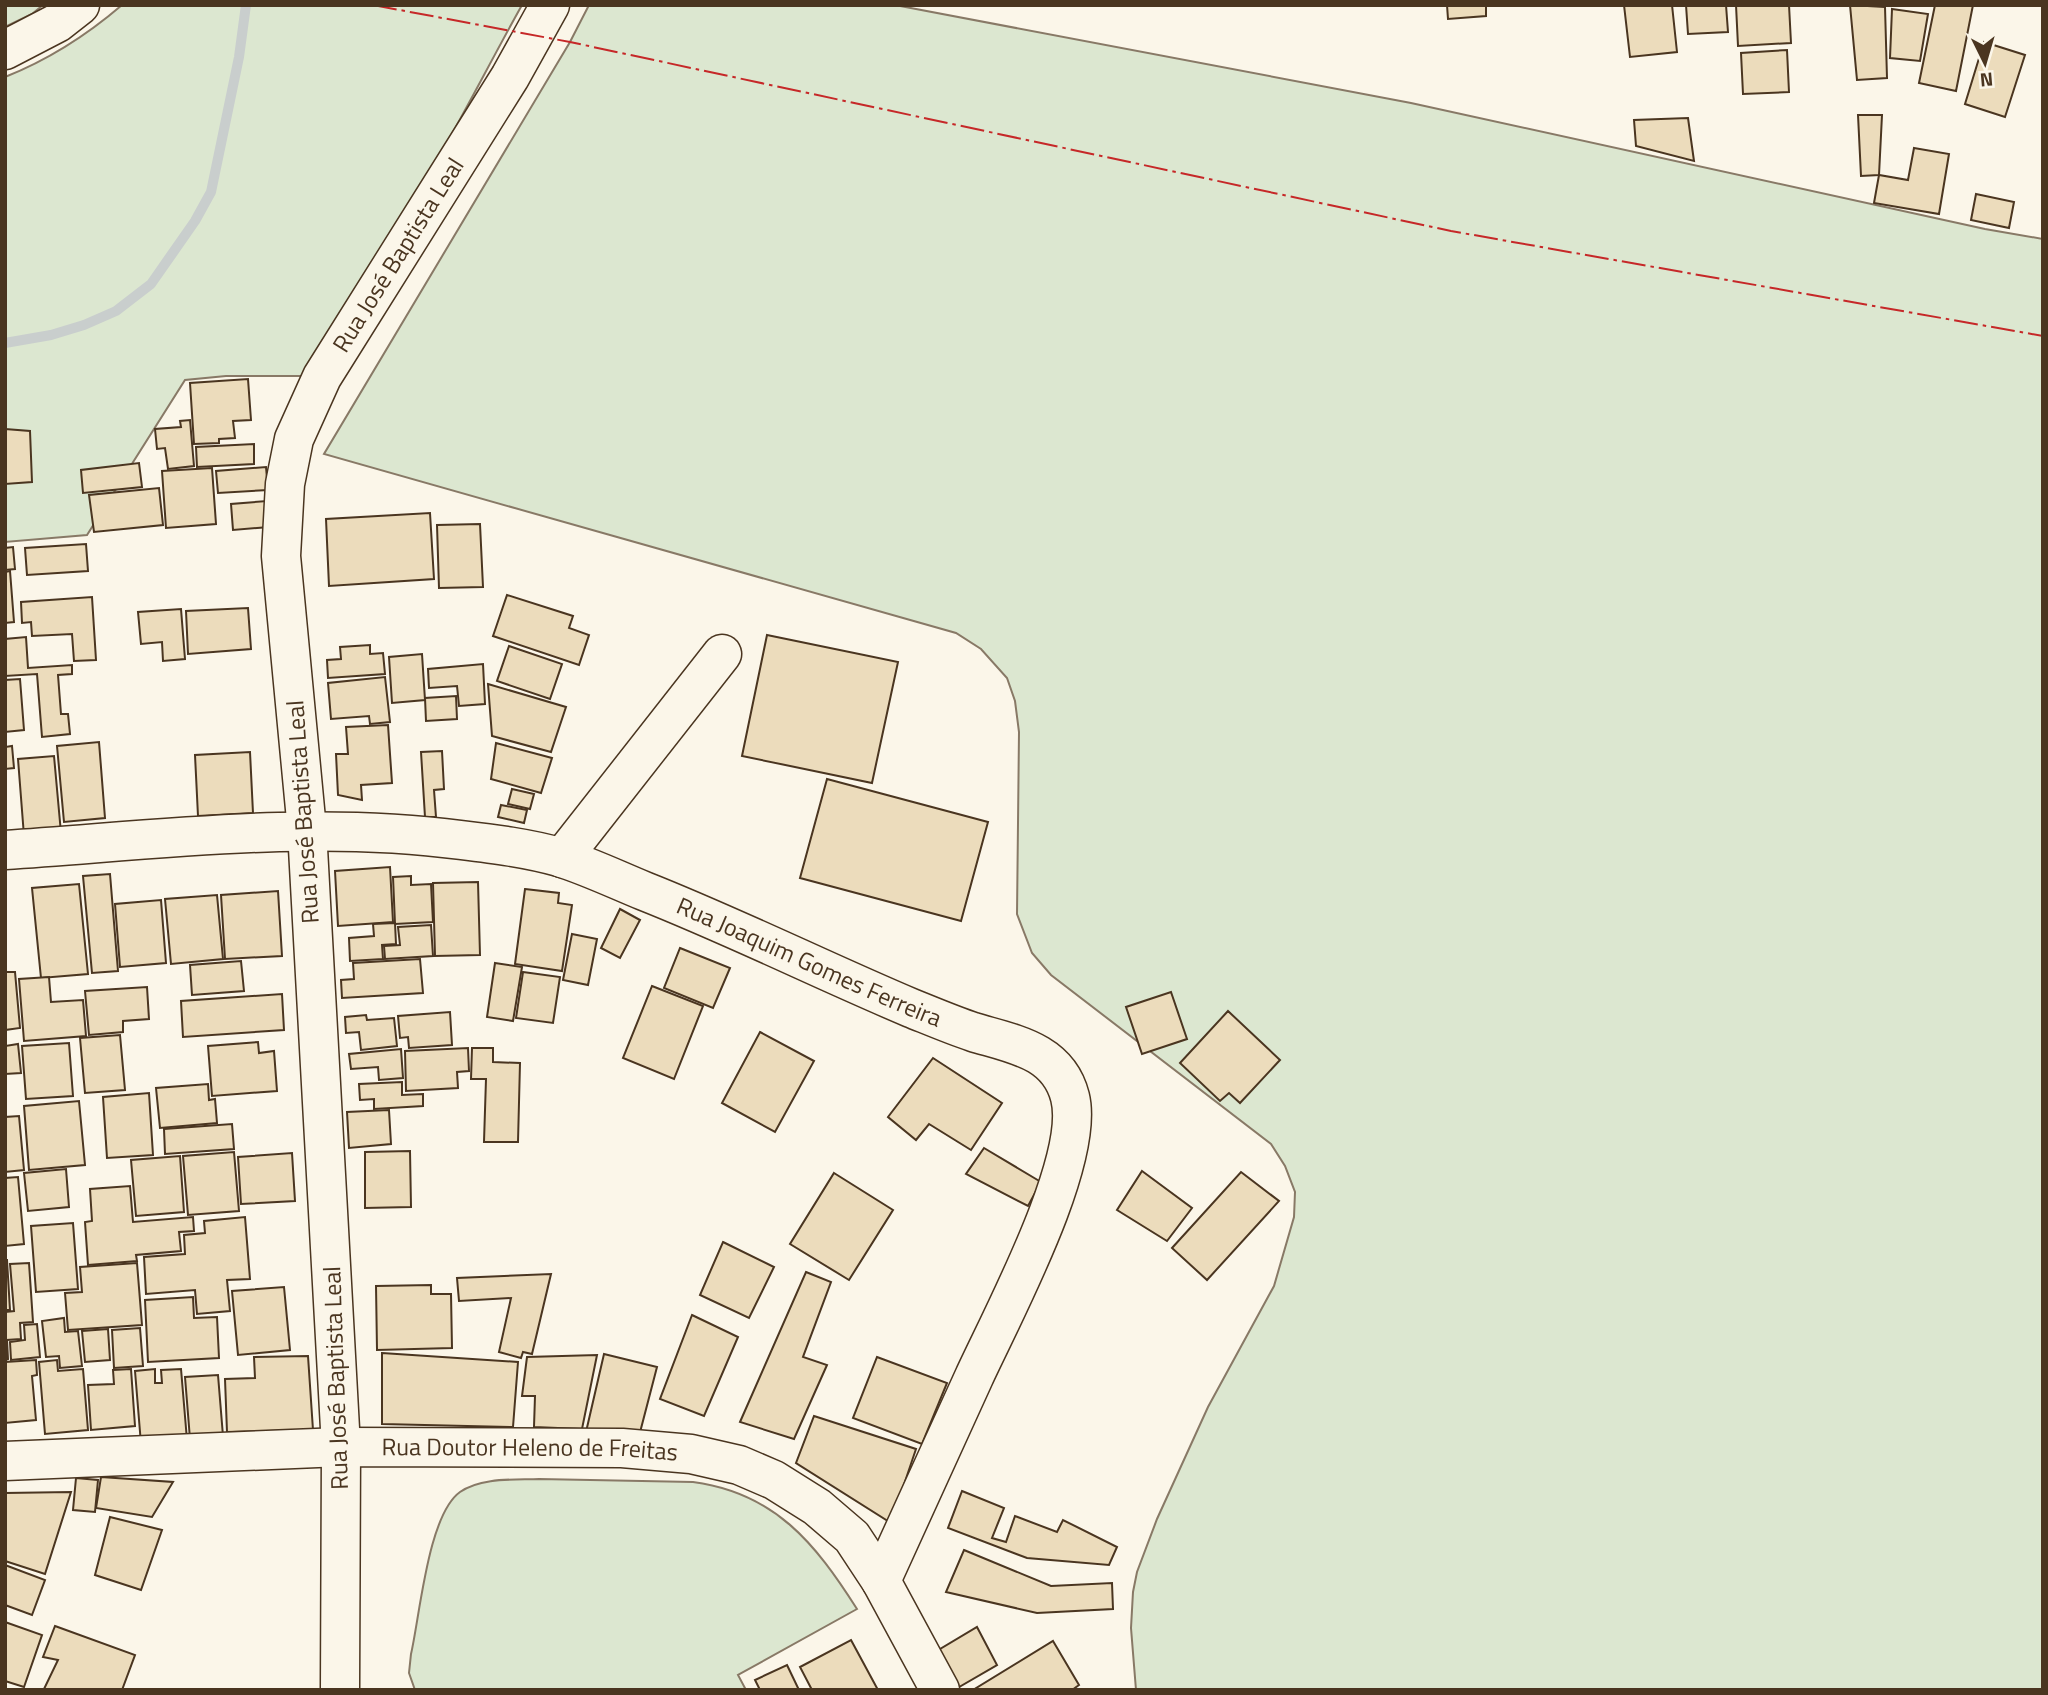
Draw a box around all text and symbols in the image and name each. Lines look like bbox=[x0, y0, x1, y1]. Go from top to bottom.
north arrow bbox=[1950, 28, 2020, 98]
text: N bbox=[1979, 65, 1994, 95]
street label: Rua José Baptista Leal bbox=[323, 150, 472, 359]
street label: Rua José Baptista Leal bbox=[276, 699, 328, 925]
street label: Rua Joaquim Gomes Ferreira bbox=[671, 887, 948, 1036]
street label: Rua José Baptista Leal bbox=[313, 1266, 357, 1491]
street label: Rua Doutor Heleno de Freitas bbox=[381, 1428, 679, 1470]

